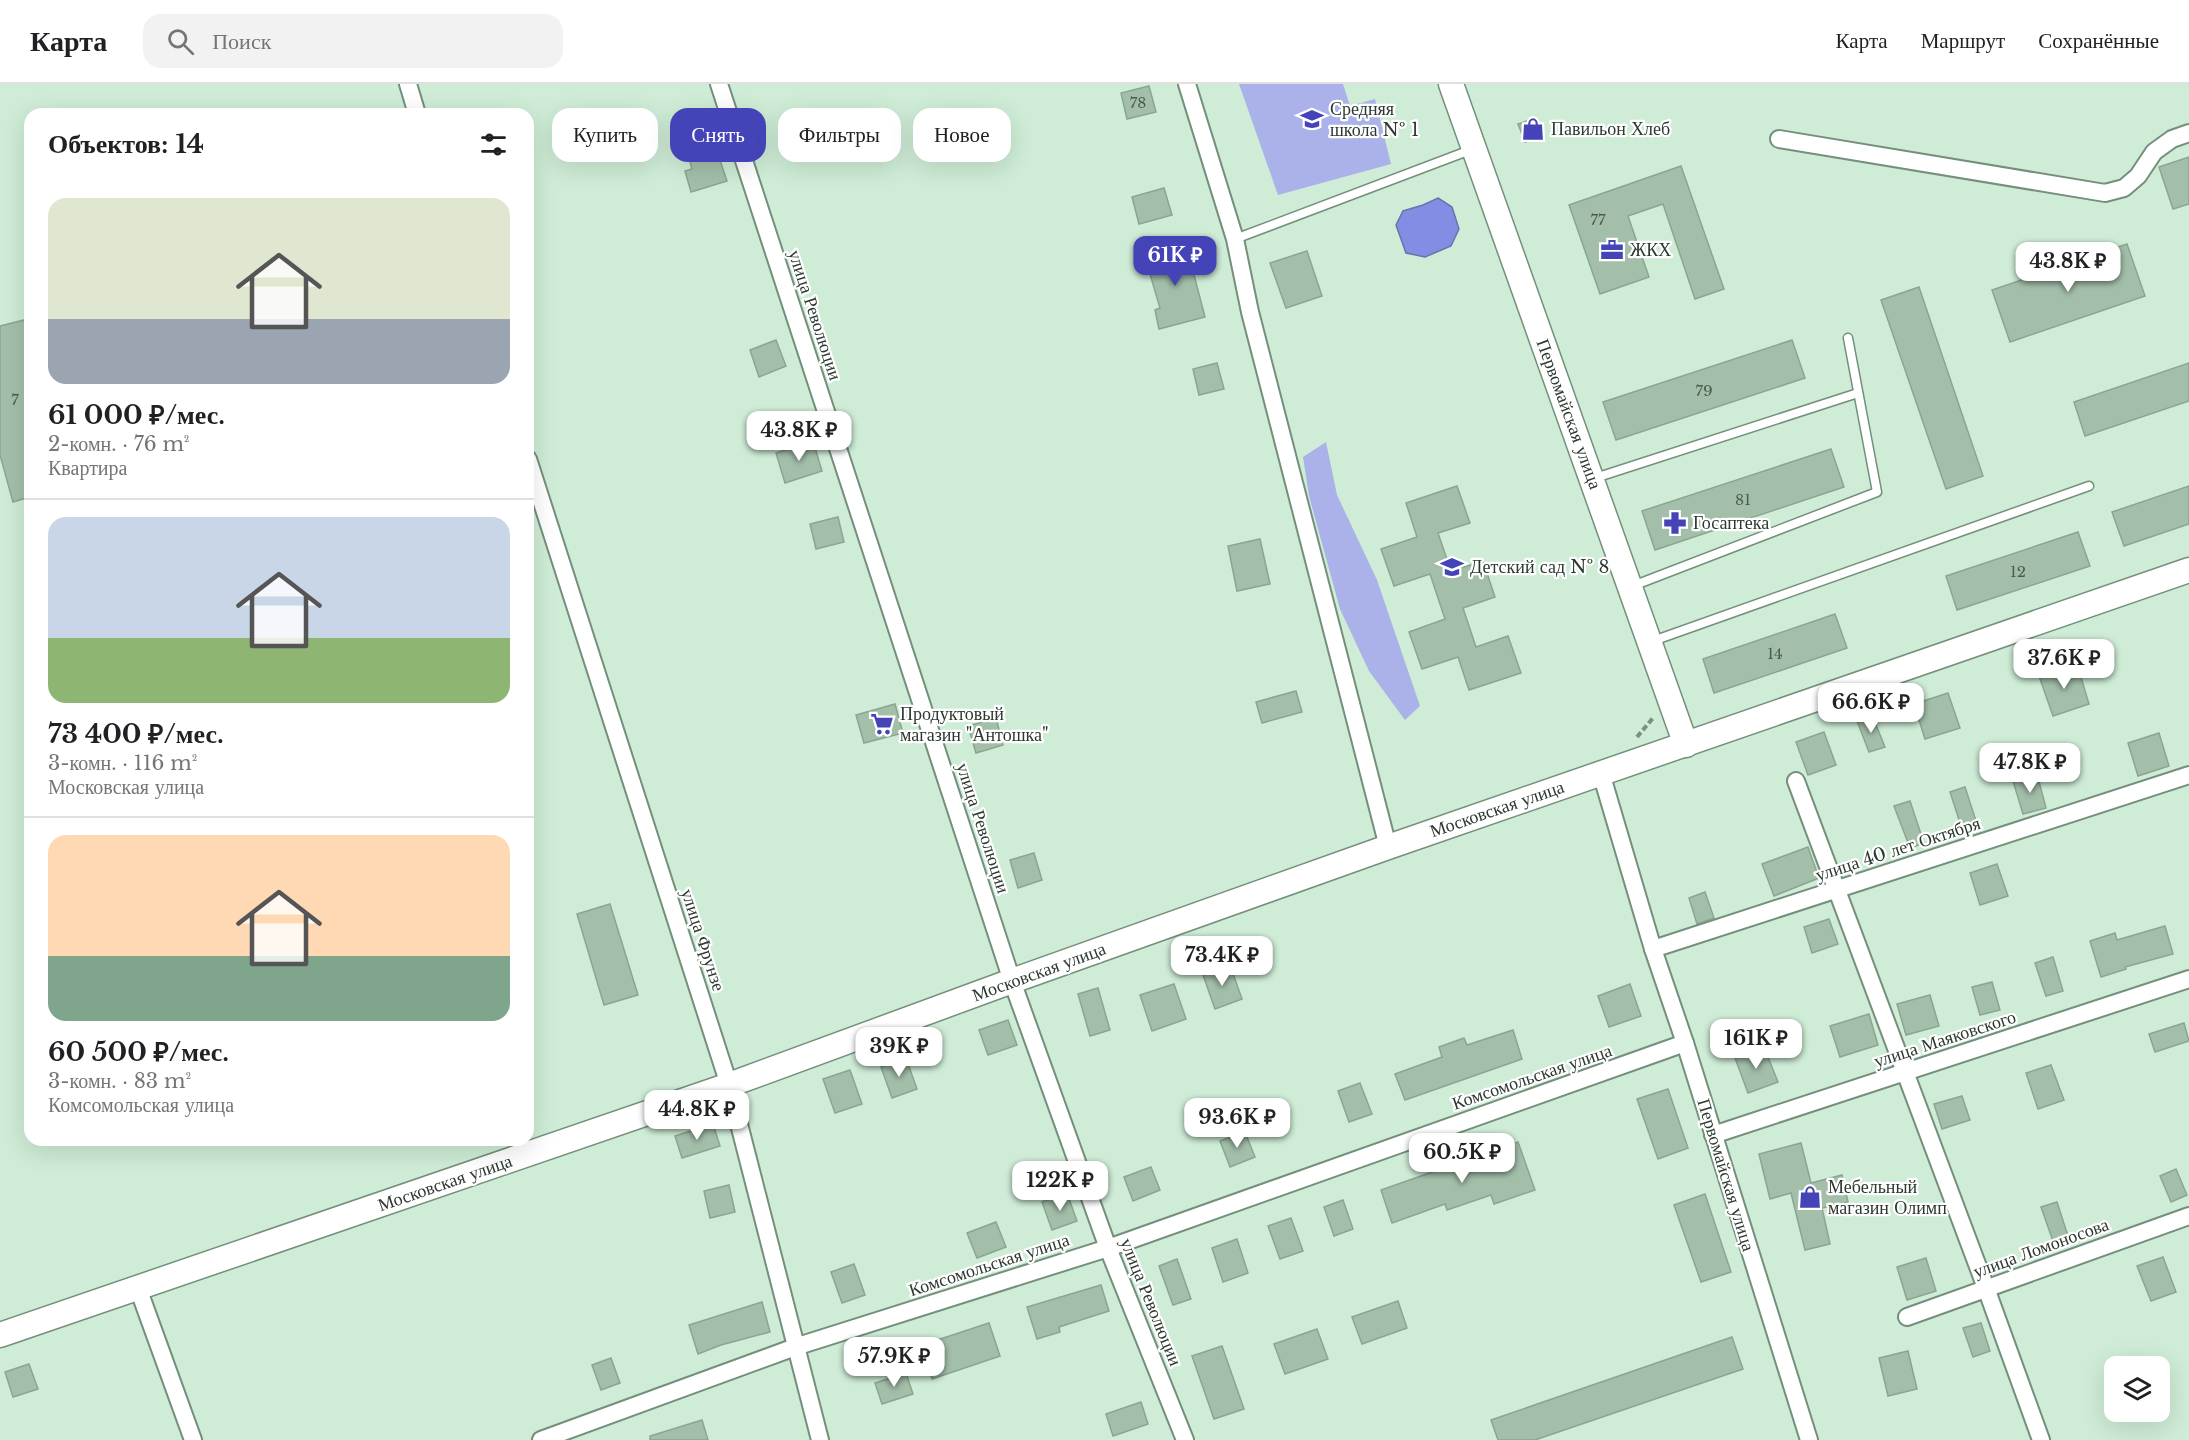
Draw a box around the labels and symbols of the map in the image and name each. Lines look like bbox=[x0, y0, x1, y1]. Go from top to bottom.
house number: 78 bbox=[1130, 93, 1146, 112]
place label: Средняя школа № 1 bbox=[1330, 98, 1419, 141]
school or university icon: Средняя школа № 1 bbox=[1299, 106, 1325, 132]
shop icon: Павильон Хлеб bbox=[1520, 116, 1546, 142]
place label: Павильон Хлеб bbox=[1551, 118, 1670, 140]
house number: 77 bbox=[1590, 210, 1606, 229]
pin: 61K ₽ bbox=[1133, 236, 1217, 287]
office icon: ЖКХ bbox=[1599, 237, 1625, 263]
place label: ЖКХ bbox=[1630, 239, 1671, 261]
pin: 43.8K ₽ bbox=[2013, 242, 2123, 293]
street label: улица Революции bbox=[784, 247, 847, 383]
street label: Первомайская улица bbox=[1532, 336, 1606, 492]
house number: 79 bbox=[1695, 381, 1713, 400]
house number: 7 bbox=[11, 390, 19, 409]
pin: 43.8K ₽ bbox=[744, 411, 854, 462]
house number: 81 bbox=[1735, 490, 1751, 509]
pharmacy icon: Госаптека bbox=[1662, 510, 1688, 536]
place label: Госаптека bbox=[1693, 512, 1769, 534]
school or university icon: Детский сад № 8 bbox=[1439, 554, 1465, 580]
place label: Детский сад № 8 bbox=[1470, 556, 1609, 578]
house number: 12 bbox=[2010, 562, 2026, 581]
pin: 37.6K ₽ bbox=[2009, 639, 2119, 690]
house number: 14 bbox=[1767, 644, 1783, 663]
pin: 66.6K ₽ bbox=[1816, 683, 1926, 734]
place label: Продуктовый магазин "Антошка" bbox=[900, 703, 1049, 746]
supermarket icon: Продуктовый магазин "Антошка" bbox=[869, 711, 895, 737]
pin: 47.8K ₽ bbox=[1975, 743, 2085, 794]
street label: улица Революции bbox=[952, 760, 1015, 896]
street label: Московская улица bbox=[1427, 776, 1567, 842]
street label: улица 40 лет Октября bbox=[1813, 812, 1983, 886]
street label: улица Фрунзе bbox=[676, 886, 730, 994]
pin: 73.4K ₽ bbox=[1167, 936, 1277, 987]
street label: Московская улица bbox=[969, 938, 1109, 1006]
street label: улица Маяковского bbox=[1871, 1006, 2019, 1072]
pin: 161K ₽ bbox=[1707, 1019, 1805, 1070]
pin: 39K ₽ bbox=[857, 1027, 941, 1078]
street label: Комсомольская улица bbox=[1449, 1039, 1615, 1115]
pin: 44.8K ₽ bbox=[642, 1090, 752, 1141]
street label: Первомайская улица bbox=[1692, 1096, 1760, 1254]
pin: 93.6K ₽ bbox=[1182, 1098, 1292, 1149]
pin: 60.5K ₽ bbox=[1407, 1133, 1517, 1184]
street label: Московская улица bbox=[375, 1150, 515, 1216]
pin: 122K ₽ bbox=[1011, 1161, 1109, 1212]
place label: Мебельный магазин Олимп bbox=[1828, 1176, 1947, 1219]
shop icon: Мебельный магазин Олимп bbox=[1797, 1184, 1823, 1210]
street label: улица Ломоносова bbox=[1970, 1213, 2112, 1283]
street label: Комсомольская улица bbox=[906, 1229, 1072, 1301]
street label: улица Революции bbox=[1115, 1235, 1187, 1369]
pin: 57.9K ₽ bbox=[839, 1337, 949, 1388]

